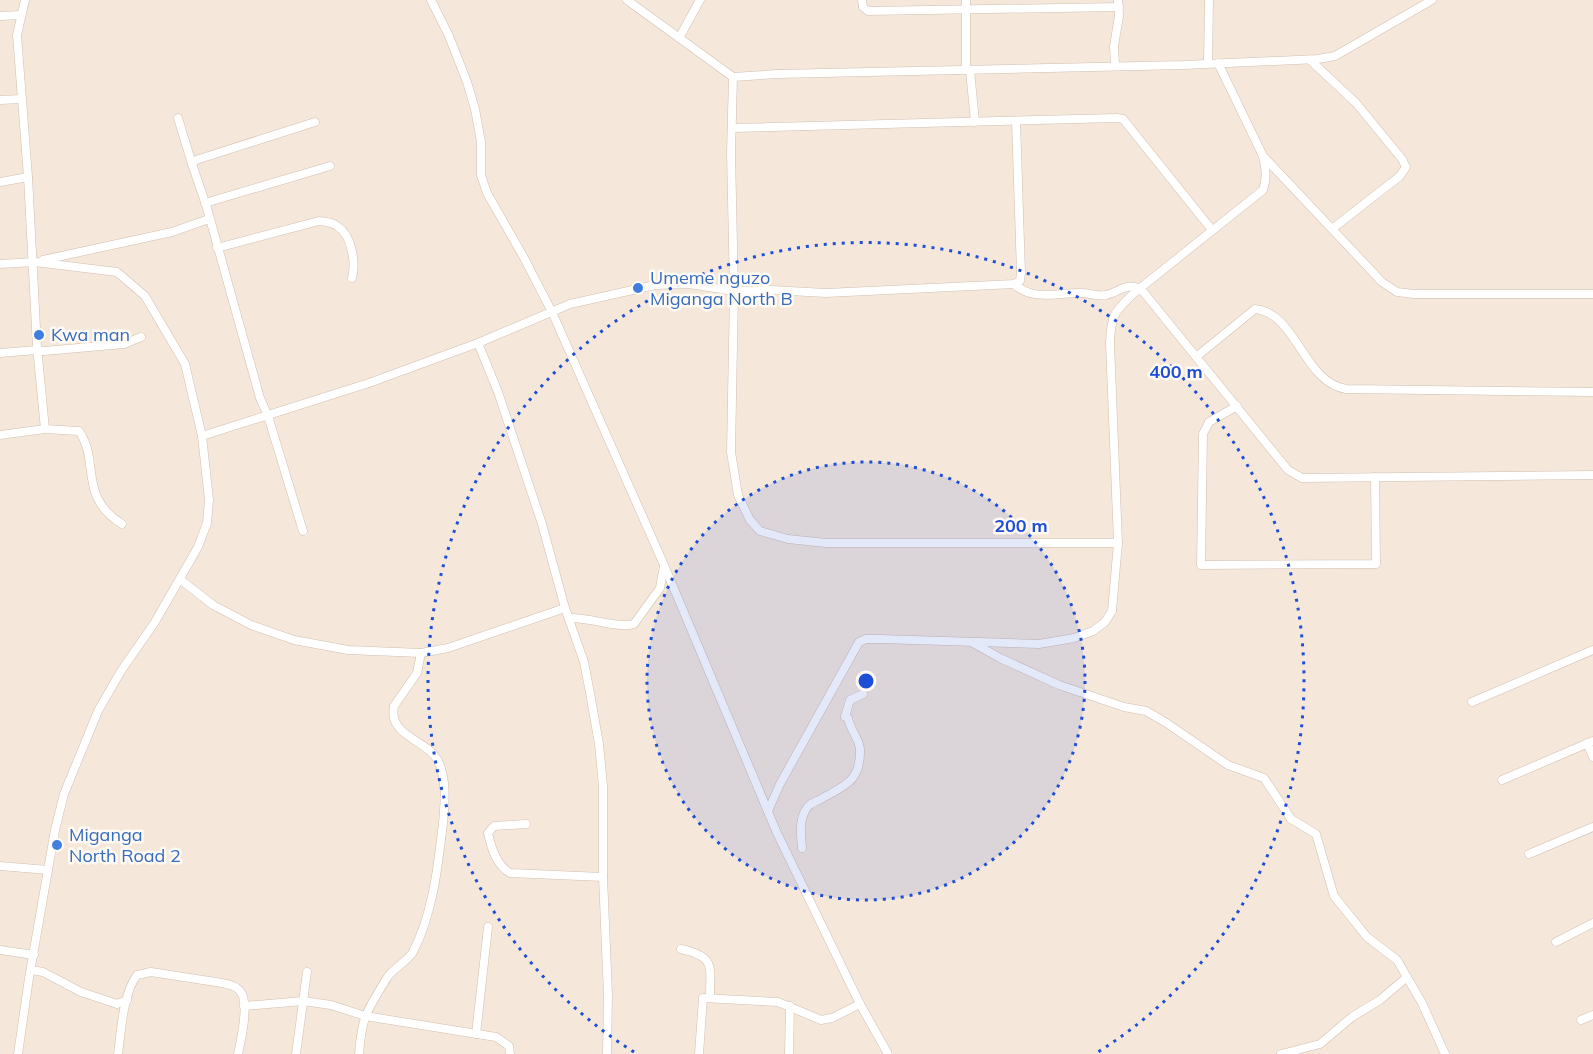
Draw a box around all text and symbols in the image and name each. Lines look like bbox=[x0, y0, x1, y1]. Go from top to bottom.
place label: Umeme nguzo Miganga North B bbox=[650, 266, 793, 310]
marker: Umeme nguzo Miganga North B bbox=[631, 281, 645, 295]
place label: Kwa man bbox=[51, 323, 130, 346]
marker: Kwa man bbox=[32, 328, 46, 342]
text: 400 m bbox=[1149, 360, 1203, 383]
text: 200 m bbox=[994, 514, 1048, 537]
centre of rings bbox=[856, 671, 876, 691]
place label: Miganga North Road 2 bbox=[69, 823, 181, 867]
marker: Miganga North Road 2 bbox=[50, 838, 64, 852]

